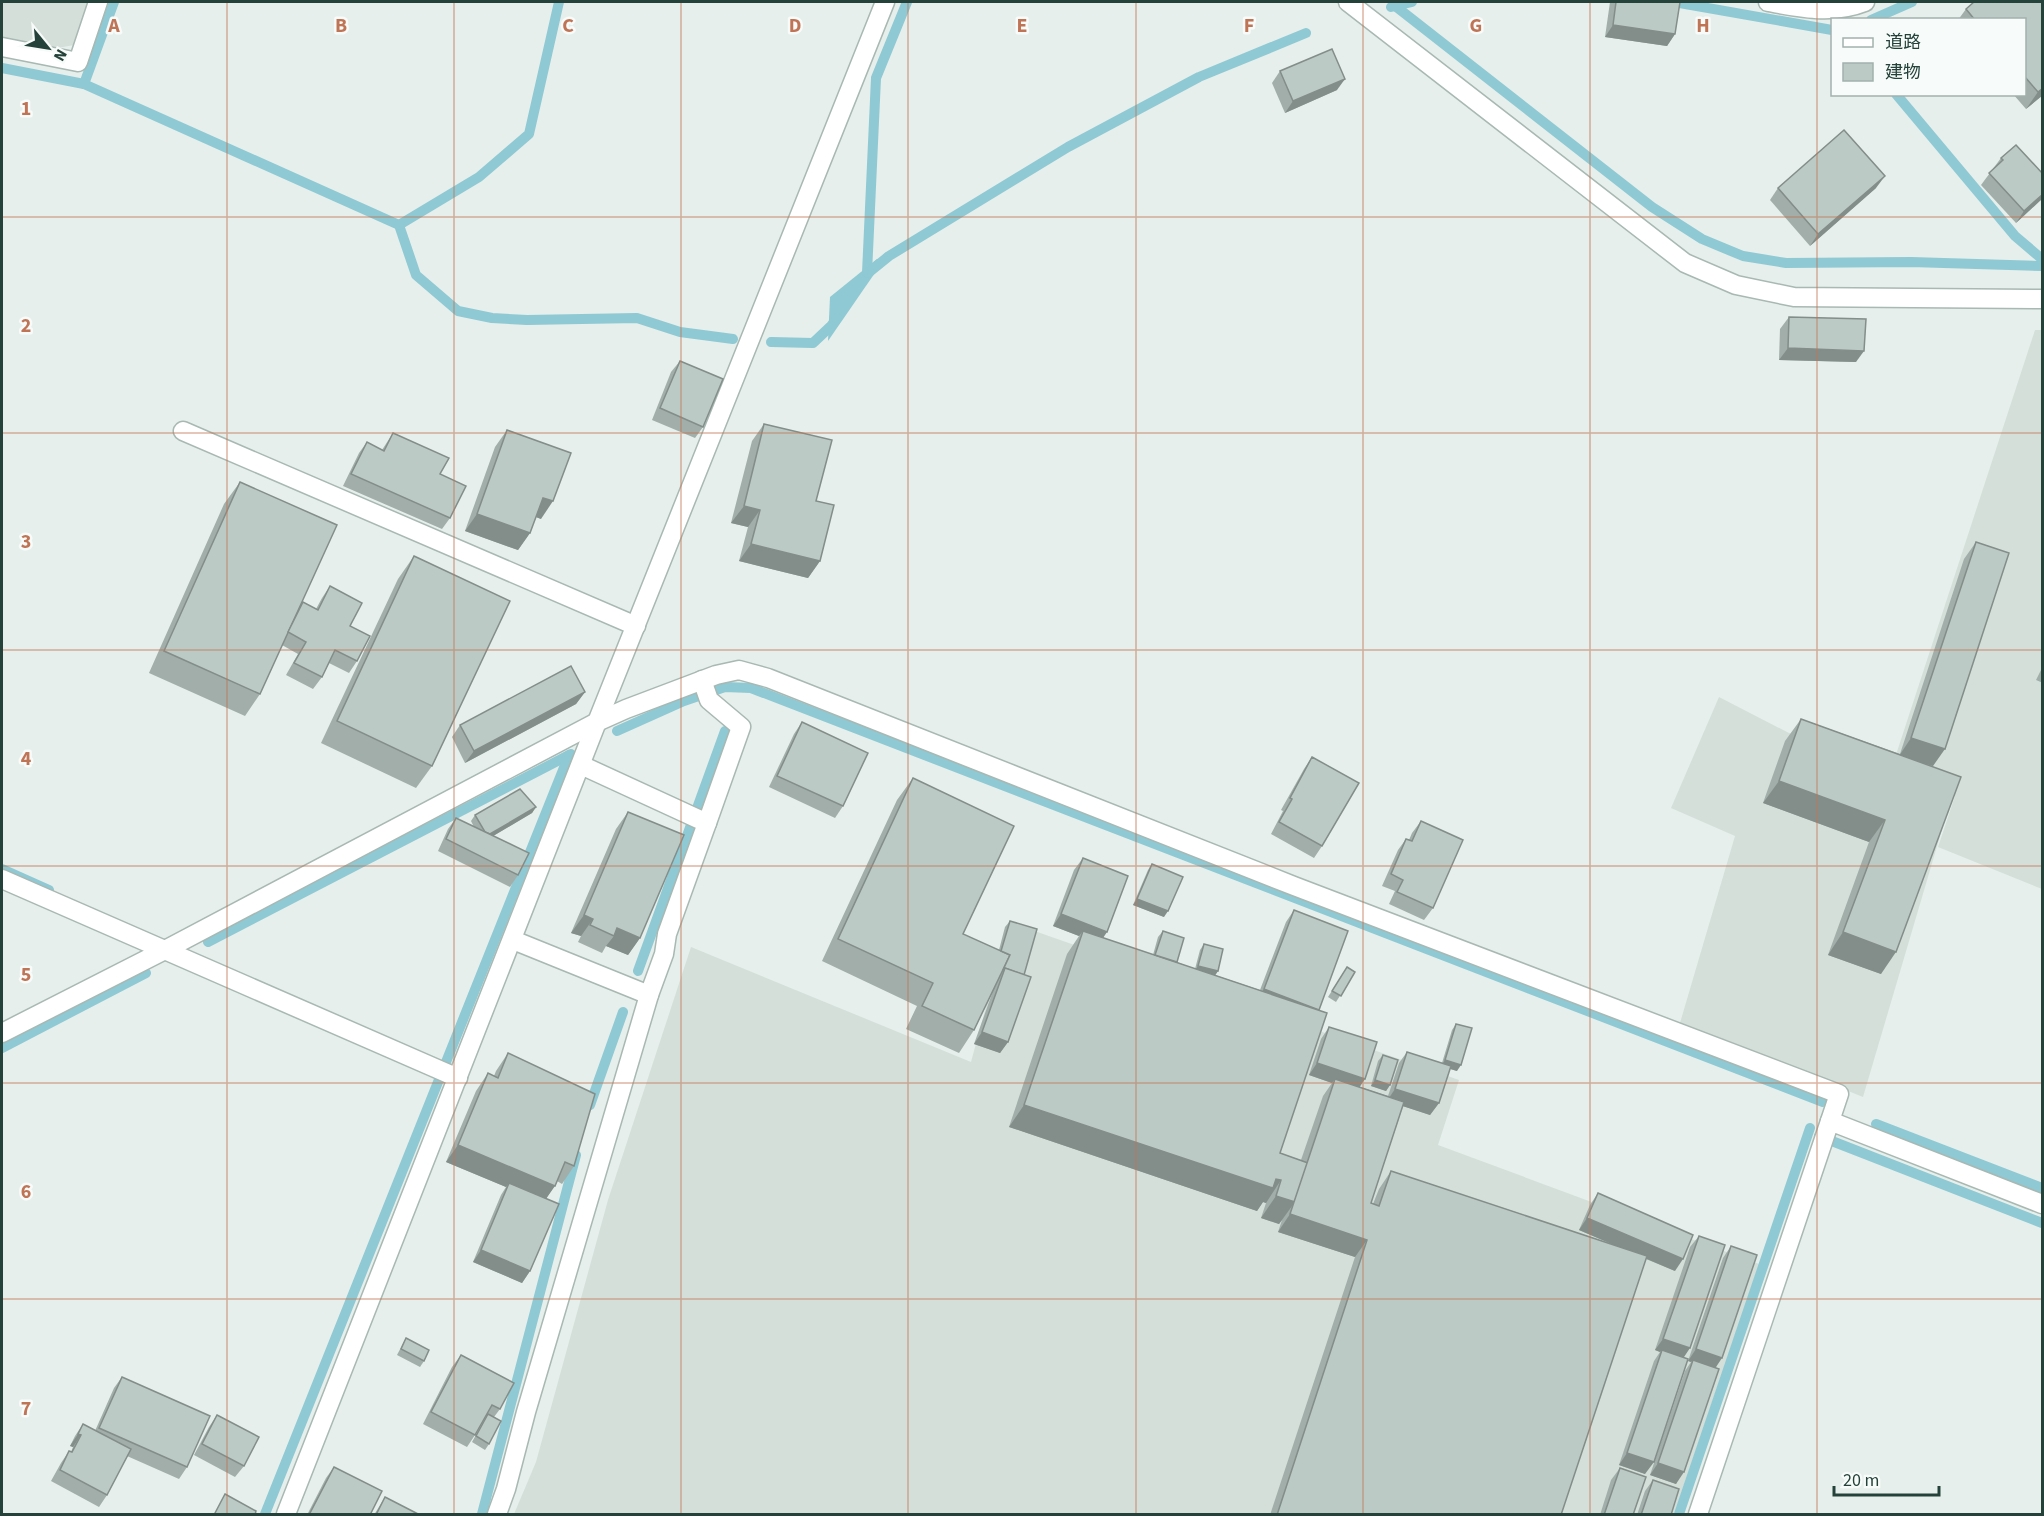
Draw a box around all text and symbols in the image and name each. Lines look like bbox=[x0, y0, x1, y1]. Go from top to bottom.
text: A bbox=[107, 12, 120, 40]
text: B bbox=[335, 12, 347, 40]
text: C bbox=[562, 12, 574, 40]
text: D bbox=[789, 12, 801, 40]
text: E bbox=[1017, 12, 1027, 40]
text: F bbox=[1244, 12, 1254, 40]
text: G bbox=[1470, 12, 1482, 40]
text: H bbox=[1696, 12, 1710, 40]
north arrow bbox=[18, 18, 78, 78]
legend bbox=[1831, 18, 2026, 96]
text: 道路 bbox=[1885, 30, 1921, 55]
text: N bbox=[48, 45, 72, 65]
text: 建物 bbox=[1885, 60, 1921, 85]
text: 1 bbox=[21, 95, 31, 123]
text: 2 bbox=[21, 312, 31, 340]
text: 3 bbox=[21, 528, 31, 556]
text: 4 bbox=[21, 745, 32, 773]
text: 5 bbox=[21, 961, 31, 989]
text: 6 bbox=[21, 1178, 31, 1206]
text: 7 bbox=[21, 1395, 31, 1423]
scale bar bbox=[1834, 1459, 1939, 1497]
text: 20 m bbox=[1843, 1468, 1879, 1493]

